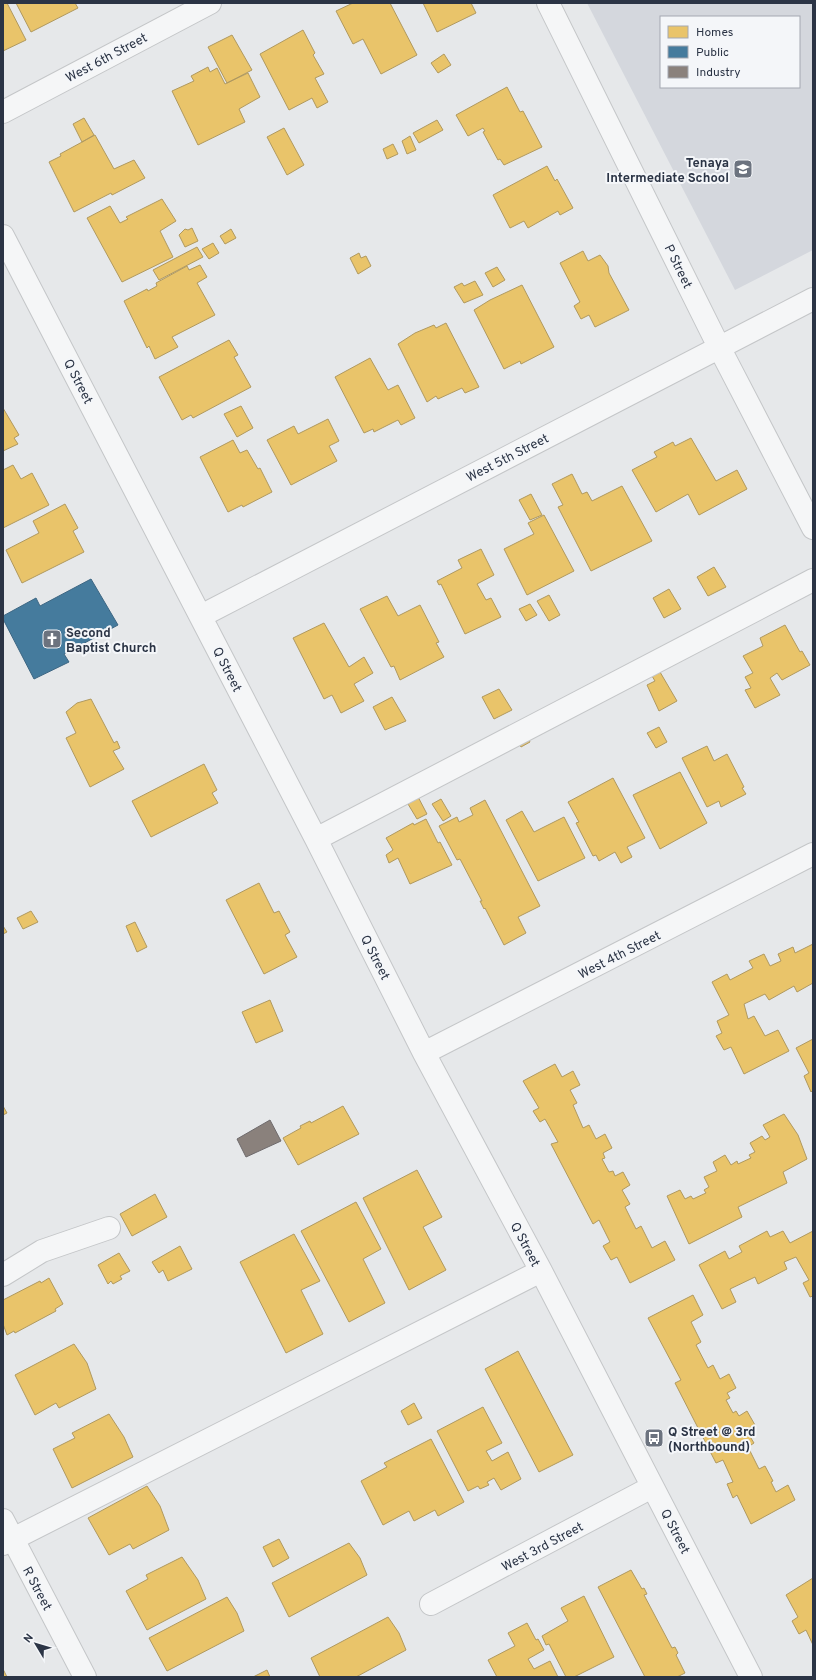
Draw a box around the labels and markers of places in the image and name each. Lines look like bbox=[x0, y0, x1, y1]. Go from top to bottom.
place label: Tenaya Intermediate School bbox=[606, 156, 729, 187]
school or university icon: Tenaya Intermediate School bbox=[732, 158, 754, 180]
place label: Second Baptist Church bbox=[66, 626, 156, 657]
church icon: Second Baptist Church bbox=[41, 628, 63, 650]
place label: Q Street @ 3rd (Northbound) bbox=[668, 1425, 756, 1456]
bus stop icon: Q Street @ 3rd (Northbound) bbox=[643, 1427, 665, 1449]

